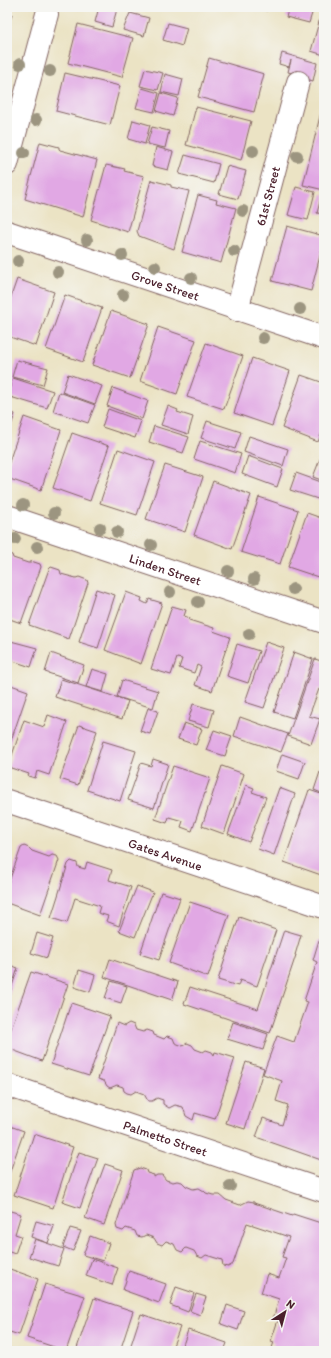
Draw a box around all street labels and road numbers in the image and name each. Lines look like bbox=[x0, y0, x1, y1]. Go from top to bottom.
street label: 61st Street bbox=[252, 164, 283, 228]
street label: Grove Street bbox=[129, 267, 201, 303]
street label: Linden Street bbox=[127, 550, 204, 588]
street label: Gates Avenue bbox=[127, 835, 204, 873]
street label: Palmetto Street bbox=[121, 1117, 209, 1159]

